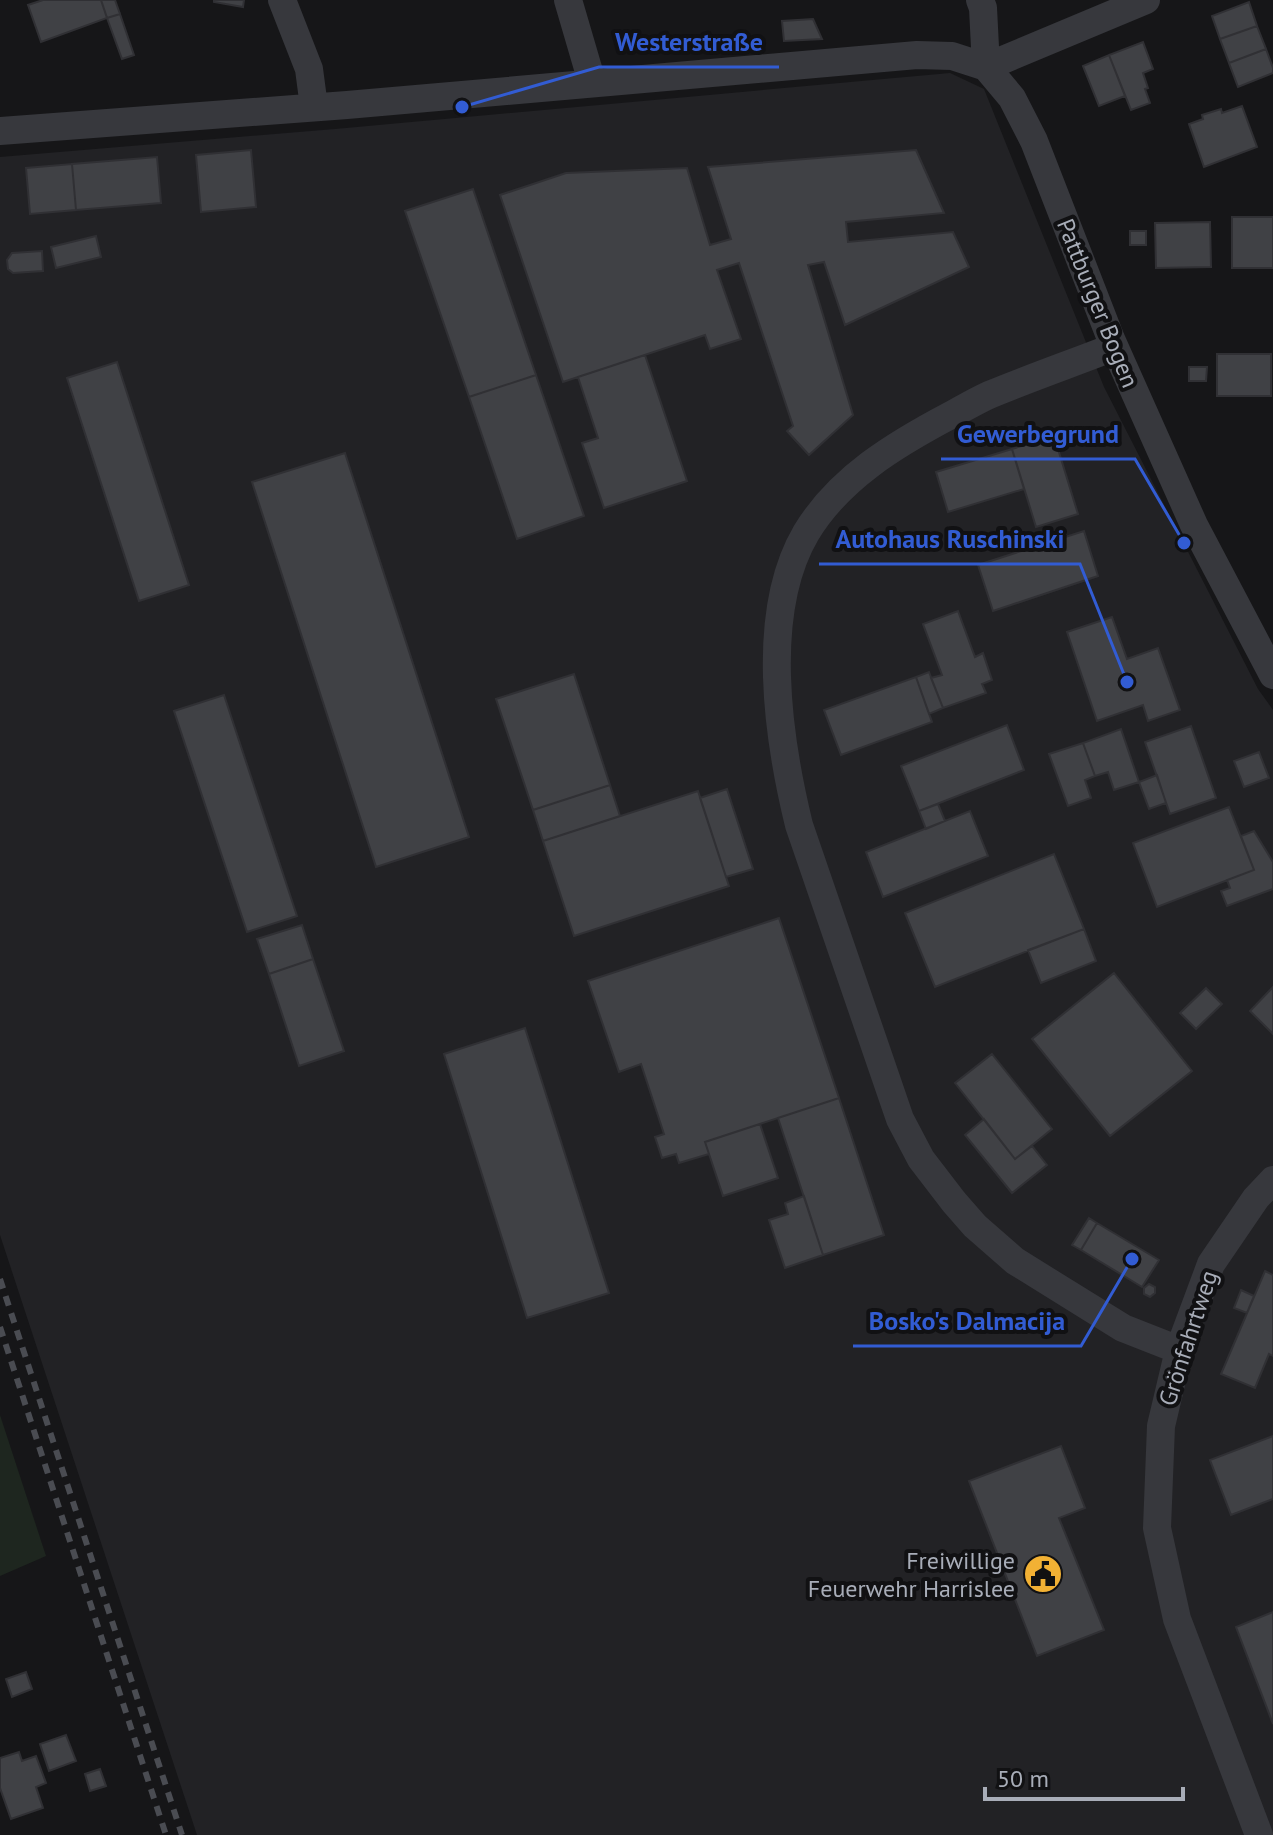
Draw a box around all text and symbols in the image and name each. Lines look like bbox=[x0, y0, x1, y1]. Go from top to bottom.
callout: Westerstraße bbox=[599, 17, 779, 67]
text: Westerstraße bbox=[615, 25, 763, 58]
street label: Pattburger Bogen bbox=[1050, 214, 1146, 392]
callout: Gewerbegrund bbox=[941, 409, 1135, 459]
text: Gewerbegrund bbox=[957, 417, 1119, 450]
callout: Autohaus Ruschinski bbox=[819, 514, 1080, 564]
text: Autohaus Ruschinski bbox=[835, 522, 1065, 555]
street label: Grönfahrtweg bbox=[1152, 1266, 1224, 1410]
callout: Bosko's Dalmacija bbox=[853, 1296, 1081, 1346]
text: Bosko's Dalmacija bbox=[869, 1304, 1065, 1337]
place label: Freiwillige Feuerwehr Harrislee bbox=[808, 1545, 1015, 1604]
public building icon: Freiwillige Feuerwehr Harrislee bbox=[1022, 1553, 1064, 1595]
scale bar bbox=[985, 1751, 1183, 1801]
text: 50 m bbox=[997, 1763, 1049, 1794]

